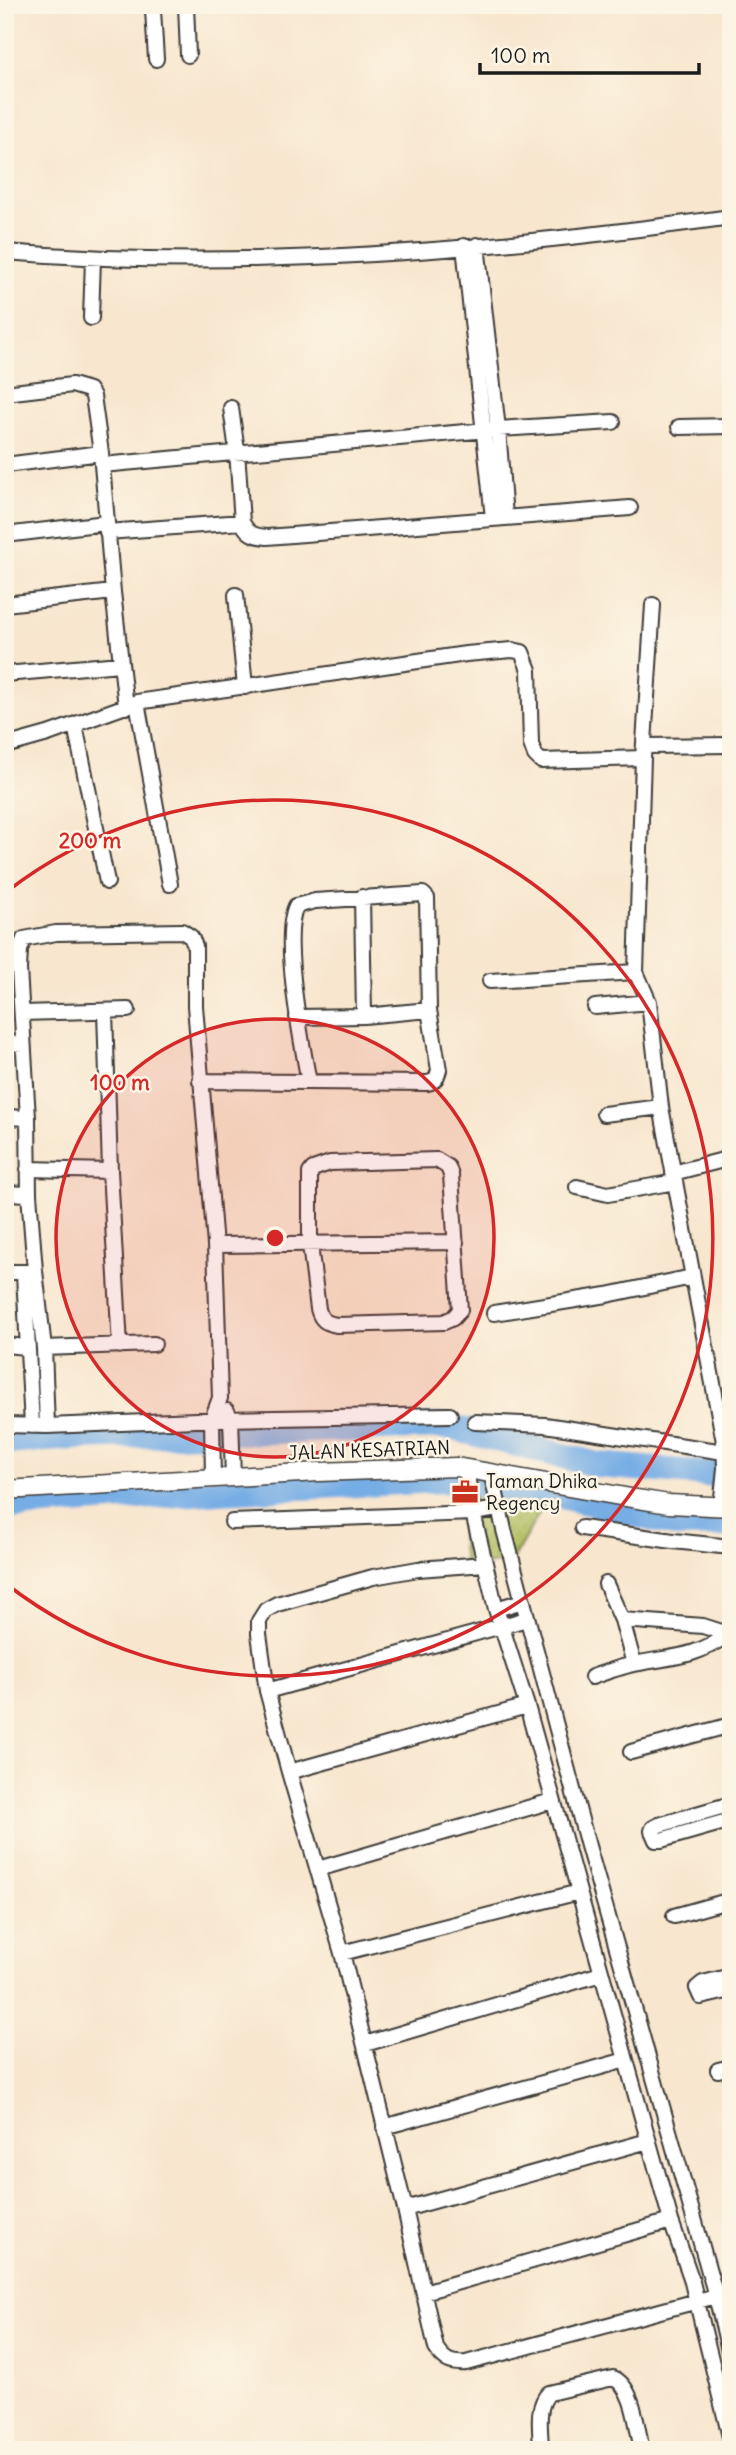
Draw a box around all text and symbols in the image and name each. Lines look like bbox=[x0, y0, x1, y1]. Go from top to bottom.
scale bar bbox=[480, 32, 699, 76]
text: 100 m bbox=[491, 42, 550, 69]
text: 200 m bbox=[59, 827, 122, 854]
text: 100 m bbox=[90, 1069, 150, 1096]
centre of rings bbox=[263, 1226, 287, 1250]
street label: JALAN KESATRIAN bbox=[287, 1435, 451, 1465]
place label: Taman Dhika Regency bbox=[486, 1469, 598, 1515]
office icon: Taman Dhika Regency bbox=[450, 1477, 480, 1507]

